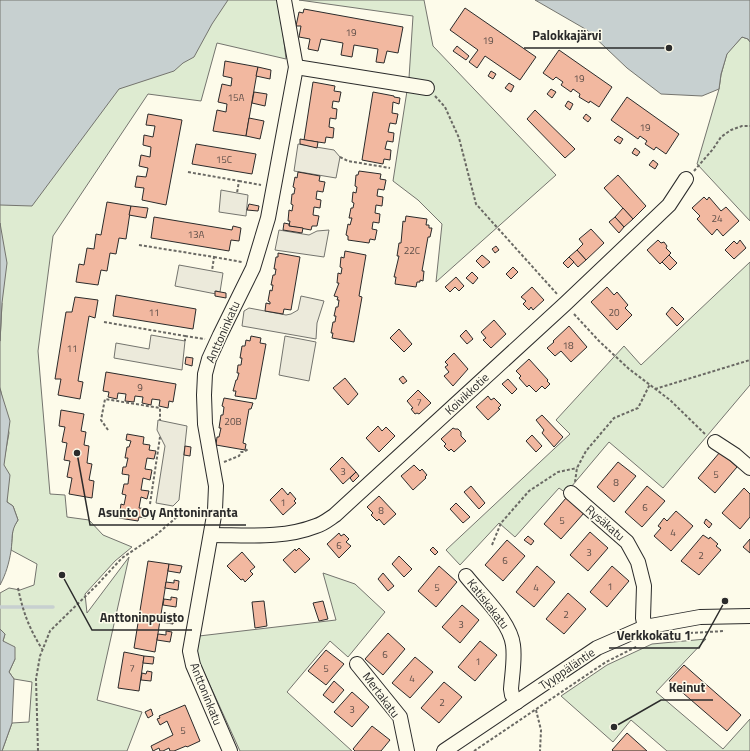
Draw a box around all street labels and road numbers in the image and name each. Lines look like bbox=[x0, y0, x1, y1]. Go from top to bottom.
street label: Anttoninkatu bbox=[200, 298, 245, 366]
street label: Koivikkotie bbox=[440, 368, 493, 419]
street label: Rysäkatu bbox=[581, 500, 629, 545]
street label: Katiskakatu bbox=[463, 574, 514, 633]
street label: Tyyppäläntie bbox=[535, 643, 598, 694]
street label: Anttoninkatu bbox=[185, 660, 228, 728]
street label: Mertakatu bbox=[358, 668, 405, 721]

